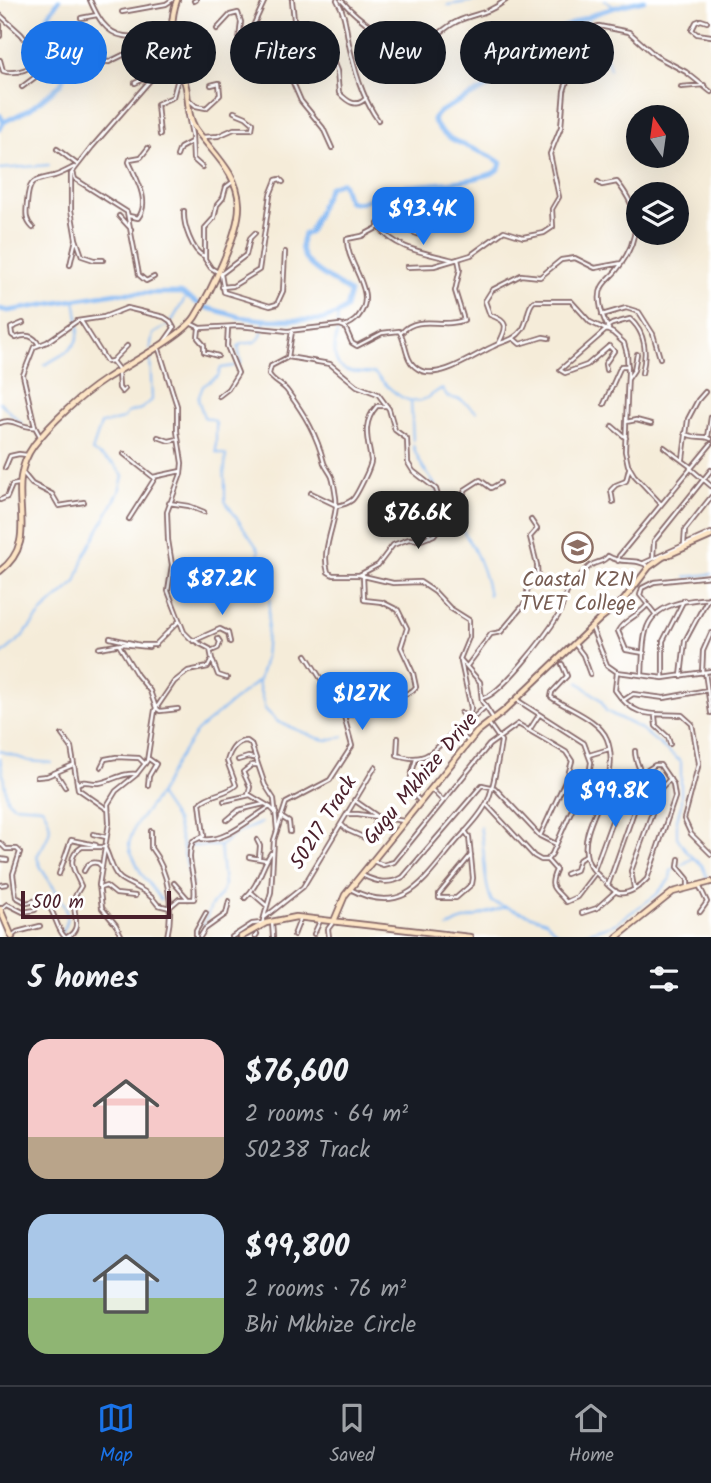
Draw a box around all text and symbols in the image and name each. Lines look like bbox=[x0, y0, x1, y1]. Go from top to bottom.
chip: Buy bbox=[21, 21, 107, 84]
chip: Rent bbox=[121, 21, 216, 84]
chip: Filters bbox=[230, 21, 340, 84]
chip: New bbox=[354, 21, 446, 84]
chip: Apartment bbox=[460, 21, 614, 84]
north arrow bbox=[626, 105, 690, 168]
map controls bbox=[626, 105, 689, 245]
button: layers bbox=[626, 182, 689, 245]
pin: $93.4K bbox=[366, 188, 480, 247]
text: $93.4K bbox=[388, 192, 458, 228]
pin: $76.6K bbox=[361, 491, 475, 551]
text: $76.6K bbox=[384, 496, 452, 532]
school or university icon: Coastal KZN TVET College bbox=[561, 531, 595, 565]
pin: $87.2K bbox=[165, 558, 279, 617]
text: $87.2K bbox=[187, 562, 257, 598]
place label: Coastal KZN TVET College bbox=[520, 564, 636, 621]
pin: $127K bbox=[313, 672, 411, 732]
text: $127K bbox=[333, 677, 391, 713]
street label: Gugu Mkhize Drive bbox=[355, 705, 487, 853]
street label: 50217 Track bbox=[282, 769, 366, 877]
pin: $99.8K bbox=[558, 770, 672, 829]
text: $99.8K bbox=[580, 774, 650, 810]
scale bar bbox=[21, 888, 172, 920]
text: 500 m bbox=[32, 888, 84, 918]
text: 5 homes bbox=[28, 955, 139, 1003]
icon: filters bbox=[645, 960, 683, 998]
text: $76,600 bbox=[245, 1049, 348, 1097]
icon: home bbox=[84, 1067, 168, 1151]
text: 2 rooms · 64 m² bbox=[245, 1097, 408, 1133]
text: 50238 Track bbox=[245, 1133, 370, 1169]
text: $99,800 bbox=[245, 1224, 349, 1272]
icon: home bbox=[84, 1242, 168, 1326]
text: 2 rooms · 76 m² bbox=[245, 1272, 406, 1308]
text: Bhi Mkhize Circle bbox=[245, 1308, 416, 1344]
tab: Map bbox=[97, 1399, 135, 1471]
tab: Saved bbox=[329, 1399, 375, 1471]
tab: Home bbox=[569, 1399, 614, 1471]

